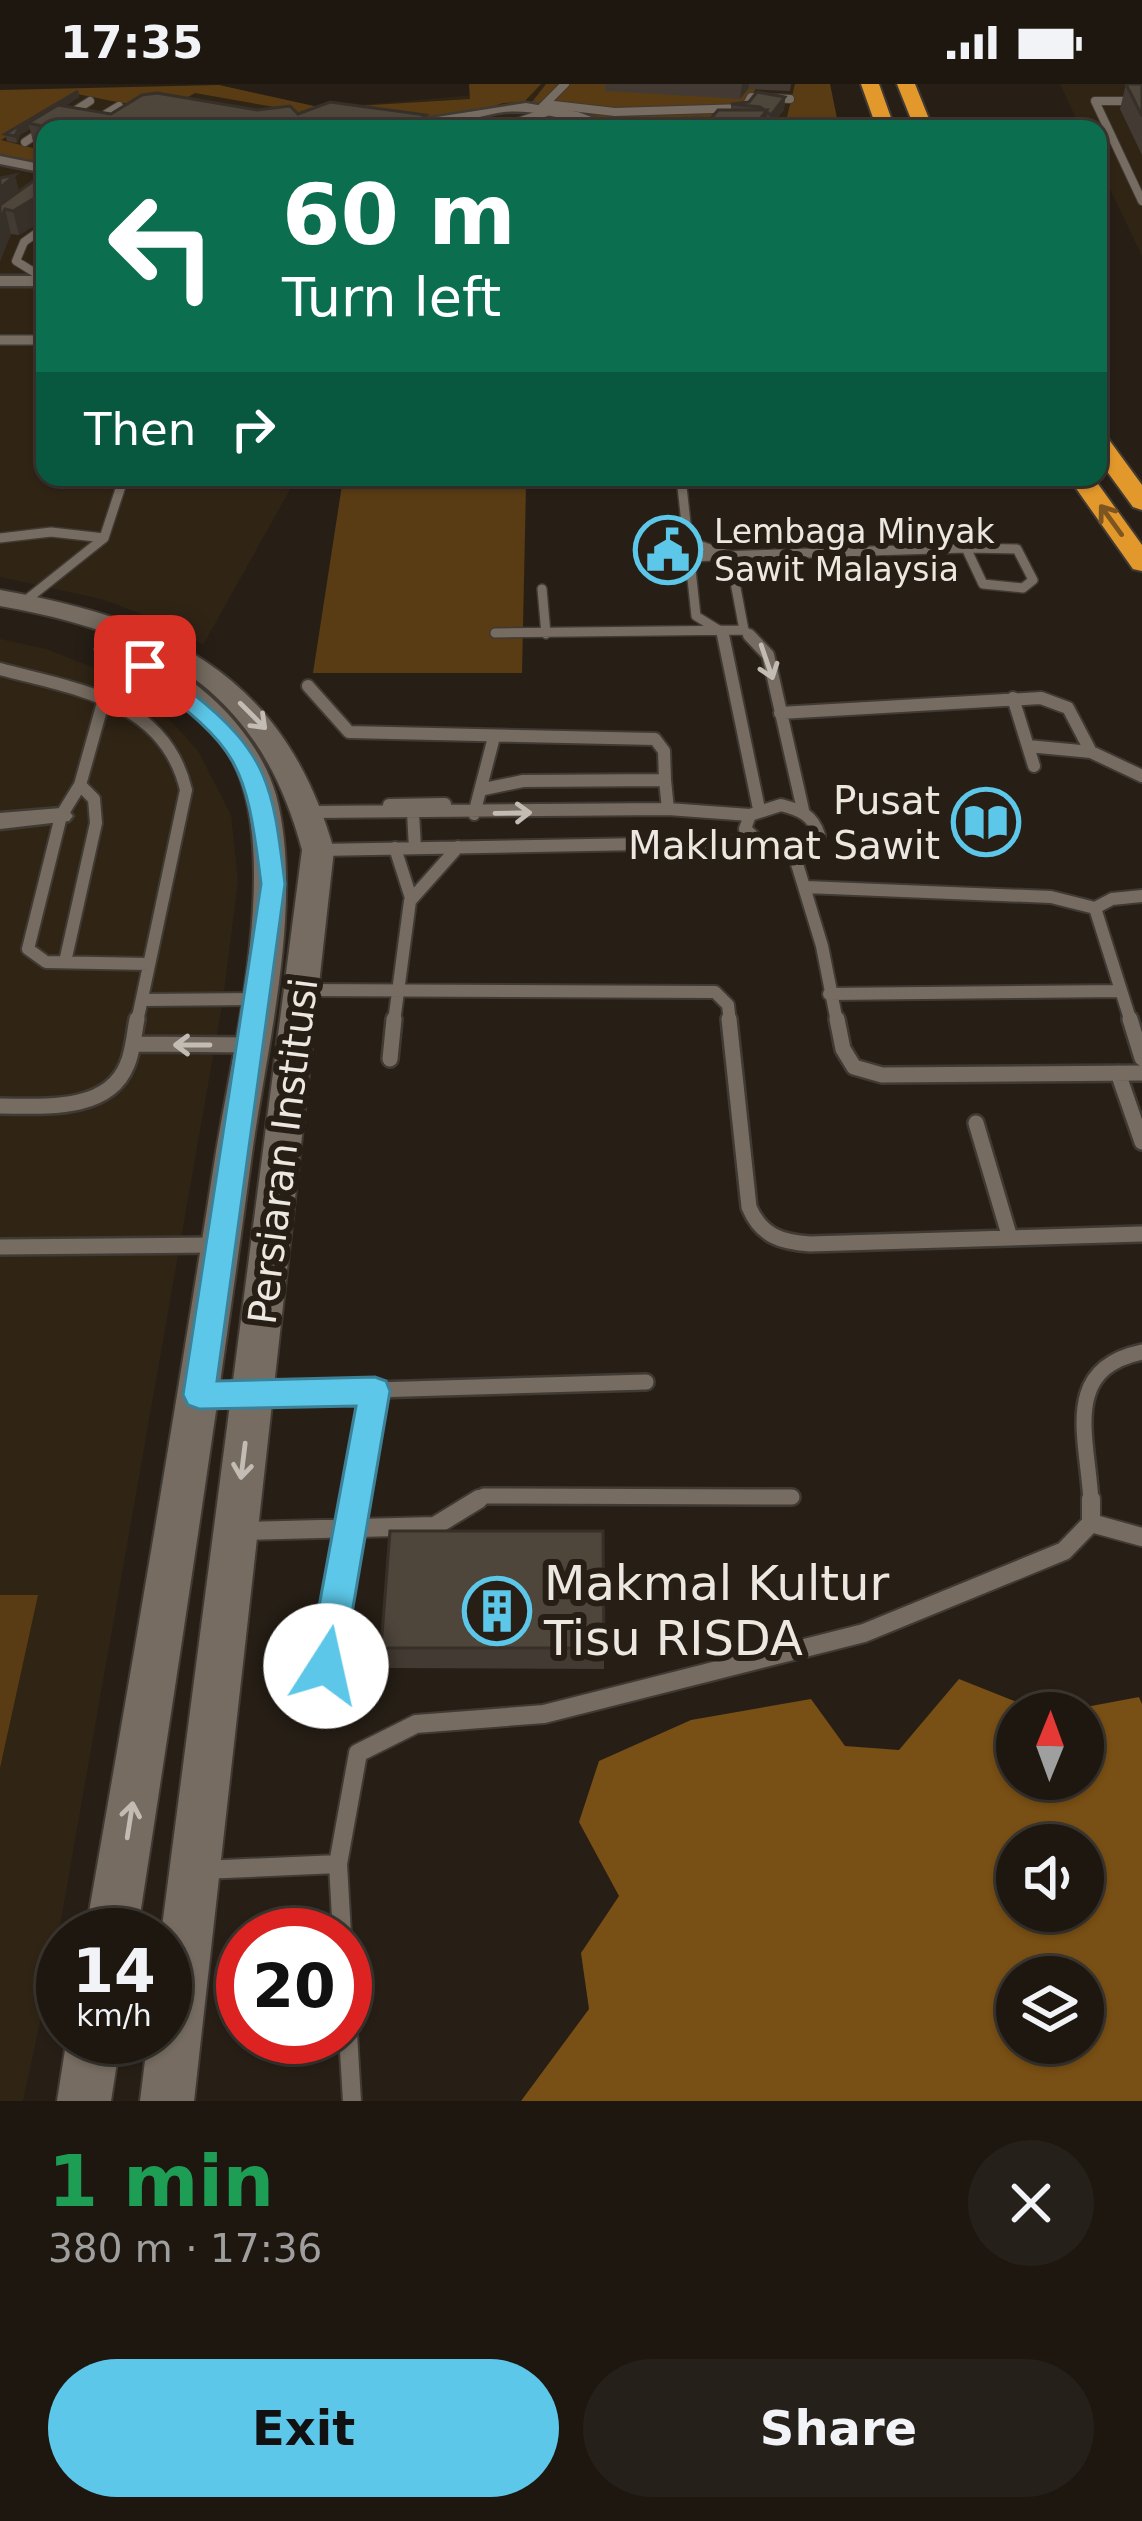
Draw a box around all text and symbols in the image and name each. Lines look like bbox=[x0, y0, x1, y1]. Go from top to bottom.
text: 17:35 bbox=[60, 16, 203, 69]
text: 60 m bbox=[282, 166, 516, 264]
icon: left bbox=[84, 168, 240, 324]
text: Turn left bbox=[282, 266, 501, 329]
icon: right bbox=[220, 396, 286, 462]
text: Then bbox=[84, 403, 196, 456]
one-way arrow bbox=[1099, 504, 1124, 537]
place label: Lembaga Minyak Sawit Malaysia bbox=[714, 512, 995, 589]
public building icon: Lembaga Minyak Sawit Malaysia bbox=[633, 515, 703, 585]
pin bbox=[94, 615, 196, 717]
icon: arrive bbox=[112, 633, 178, 699]
one-way arrow bbox=[758, 642, 779, 679]
one-way arrow bbox=[239, 701, 267, 730]
place label: Pusat Maklumat Sawit bbox=[628, 778, 940, 868]
library icon: Pusat Maklumat Sawit bbox=[951, 787, 1021, 857]
one-way arrow bbox=[493, 801, 532, 824]
street label: Persiaran Institusi bbox=[239, 976, 327, 1326]
one-way arrow bbox=[173, 1034, 212, 1056]
one-way arrow bbox=[232, 1440, 254, 1479]
place label: Makmal Kultur Tisu RISDA bbox=[543, 1555, 889, 1666]
building icon: Makmal Kultur Tisu RISDA bbox=[462, 1576, 532, 1646]
position arrow bbox=[263, 1603, 389, 1729]
north arrow bbox=[996, 1692, 1104, 1800]
map controls bbox=[996, 1692, 1104, 2064]
one-way arrow bbox=[119, 1801, 142, 1840]
button: sound bbox=[996, 1824, 1104, 1932]
speed limit sign: 20 bbox=[216, 1908, 372, 2064]
text: 14 bbox=[72, 1936, 156, 2006]
button: layers bbox=[996, 1956, 1104, 2064]
text: km/h bbox=[76, 1998, 152, 2033]
text: 1 min bbox=[48, 2139, 274, 2223]
button: close bbox=[968, 2140, 1094, 2266]
text: 380 m · 17:36 bbox=[48, 2226, 322, 2271]
button: Exit bbox=[48, 2359, 559, 2497]
button: Share bbox=[583, 2359, 1094, 2497]

